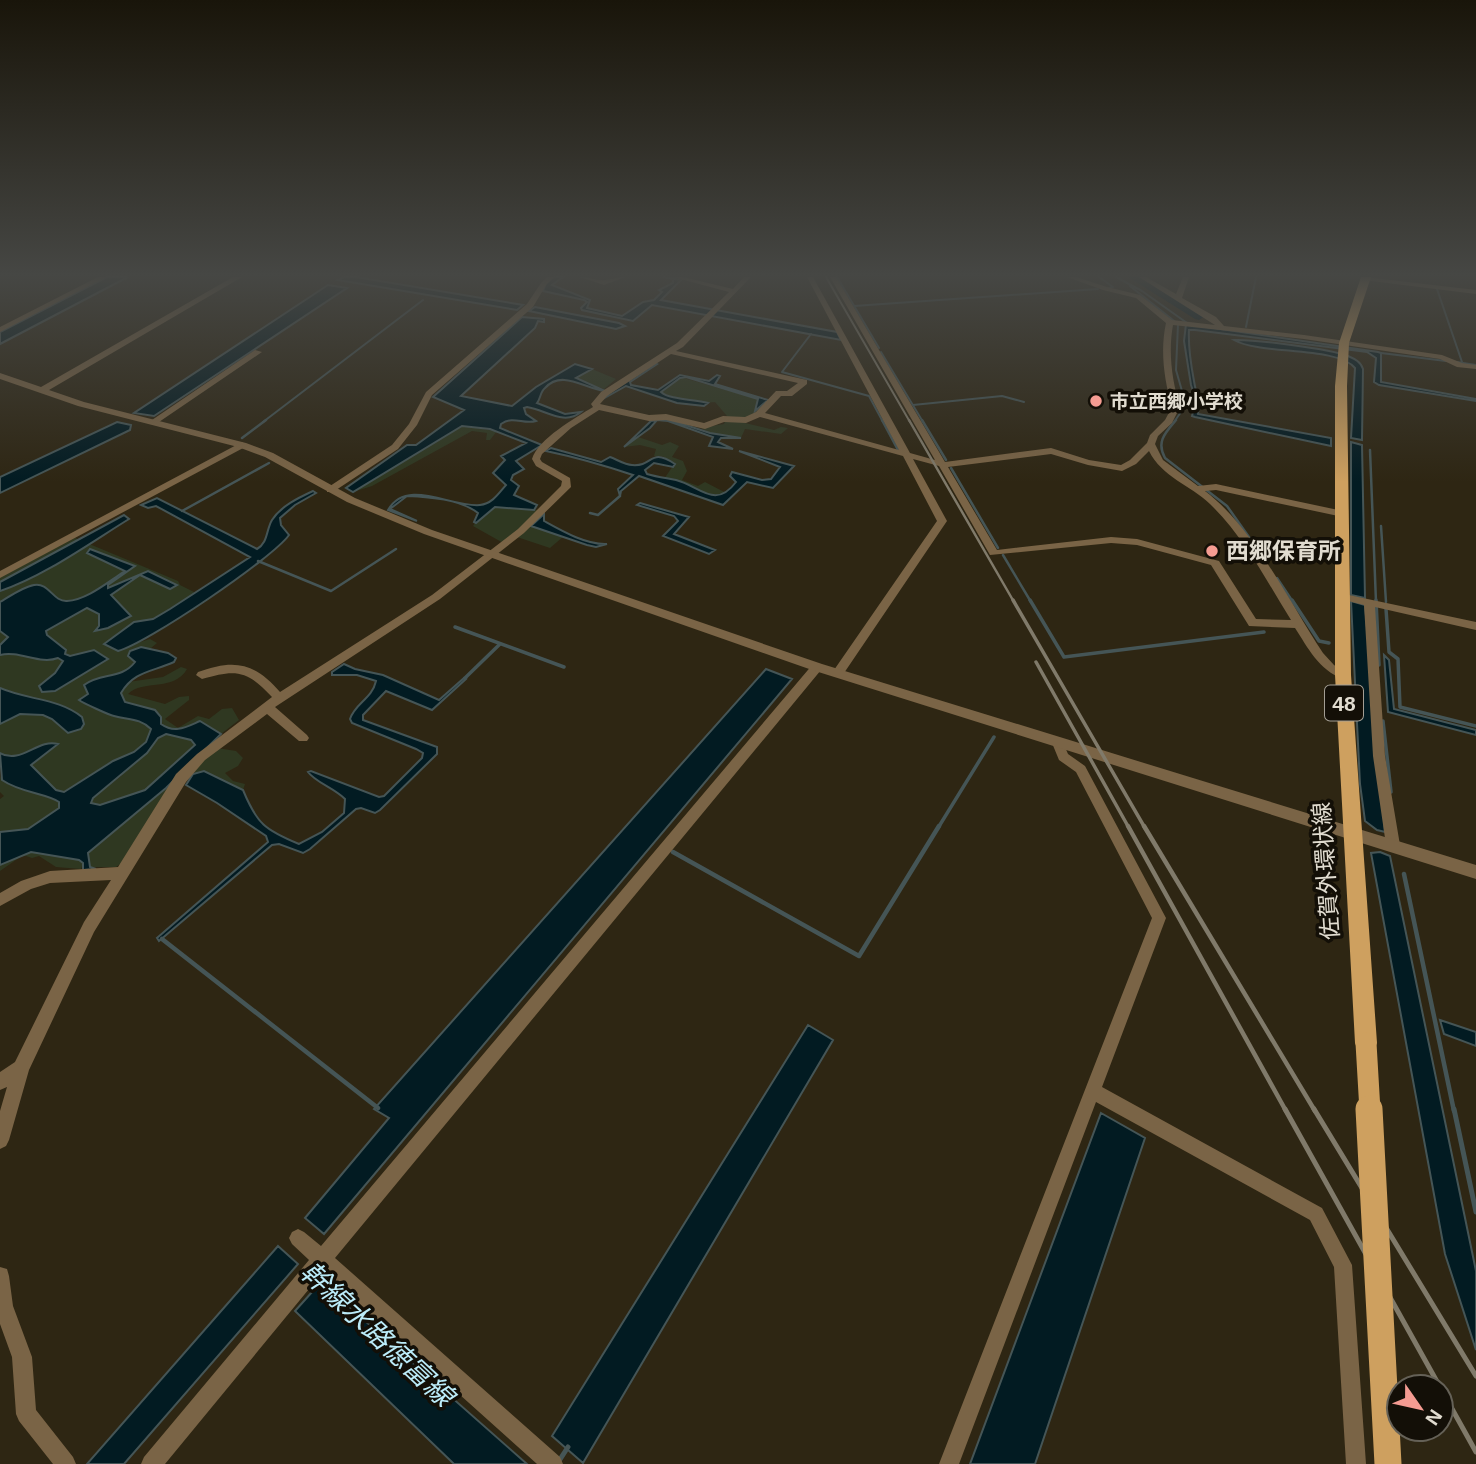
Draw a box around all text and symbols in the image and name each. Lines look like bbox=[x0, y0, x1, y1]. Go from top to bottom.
place label: 市立西郷小学校 bbox=[1110, 391, 1243, 412]
marker: 市立西郷小学校 bbox=[1088, 393, 1104, 409]
place label: 西郷保育所 bbox=[1226, 538, 1341, 564]
marker: 西郷保育所 bbox=[1204, 543, 1220, 559]
road number: 48 bbox=[1325, 686, 1363, 720]
street label: 佐賀外環状線 bbox=[1308, 801, 1344, 941]
water label: 幹線水路徳富線 bbox=[295, 1256, 461, 1414]
north arrow bbox=[1385, 1373, 1455, 1443]
text: N bbox=[1421, 1406, 1446, 1429]

